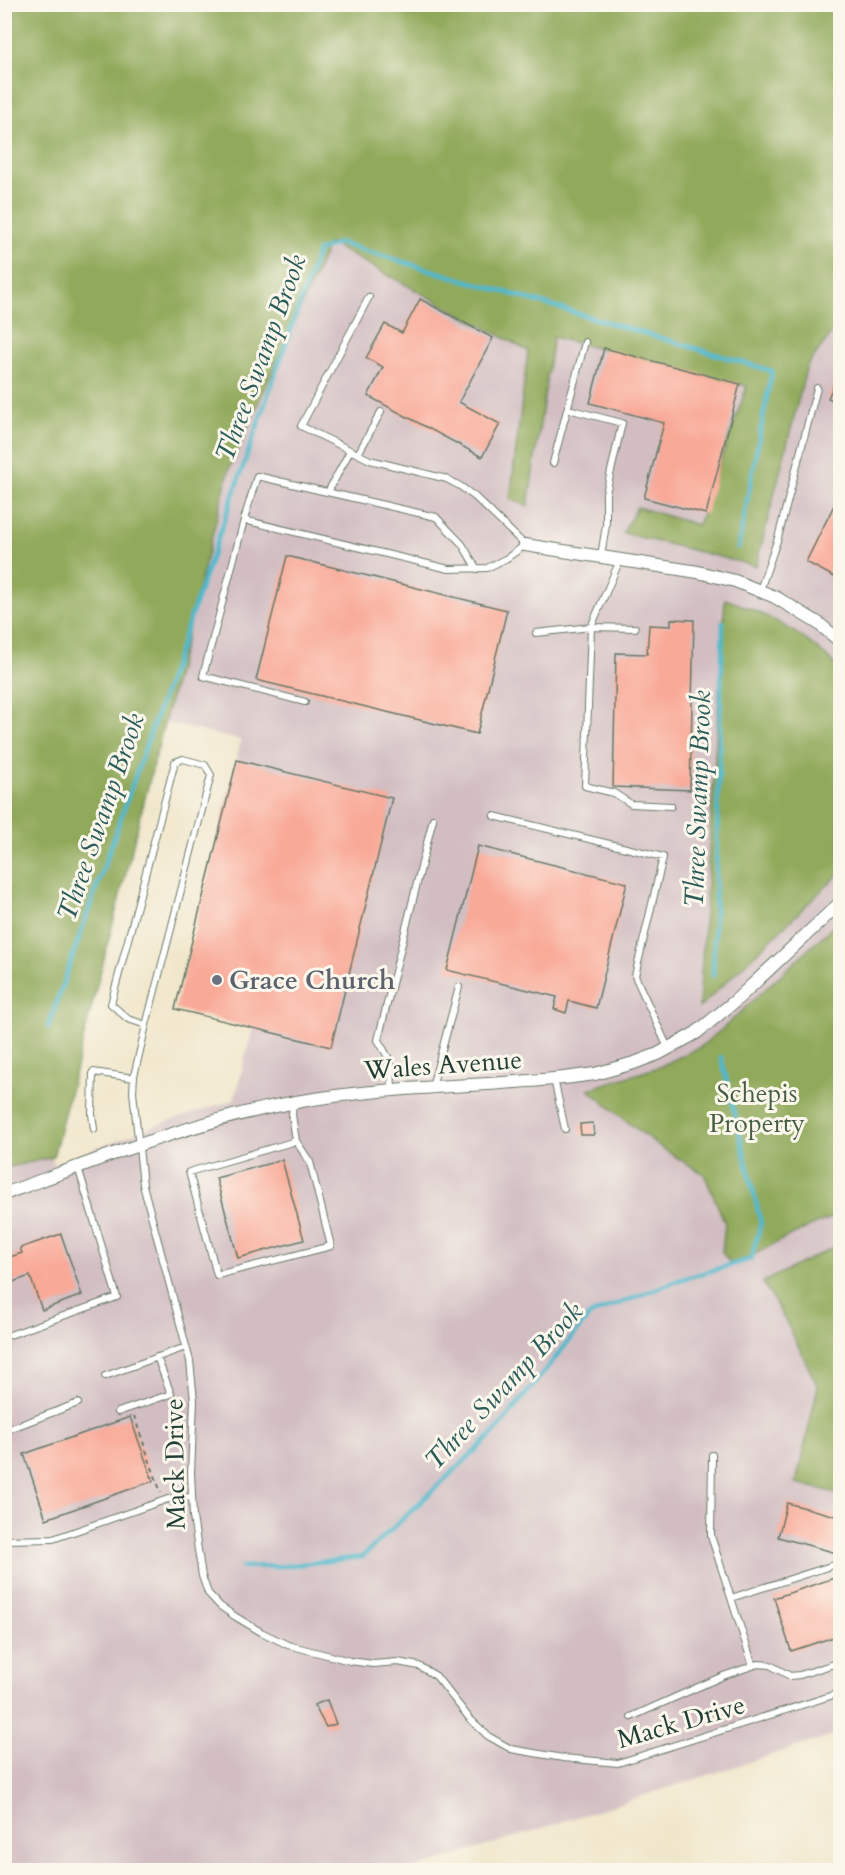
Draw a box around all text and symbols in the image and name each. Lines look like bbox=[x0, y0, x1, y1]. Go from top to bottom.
water label: Three Swamp Brook bbox=[206, 249, 316, 466]
water label: Three Swamp Brook bbox=[676, 689, 720, 908]
water label: Three Swamp Brook bbox=[48, 708, 154, 926]
place label: Grace Church bbox=[229, 963, 395, 998]
marker: Grace Church bbox=[210, 973, 224, 987]
street label: Wales Avenue bbox=[362, 1042, 523, 1088]
park label: Schepis Property bbox=[709, 1076, 805, 1141]
water label: Three Swamp Brook bbox=[416, 1293, 592, 1478]
street label: Mack Drive bbox=[156, 1398, 194, 1530]
street label: Mack Drive bbox=[613, 1687, 749, 1757]

